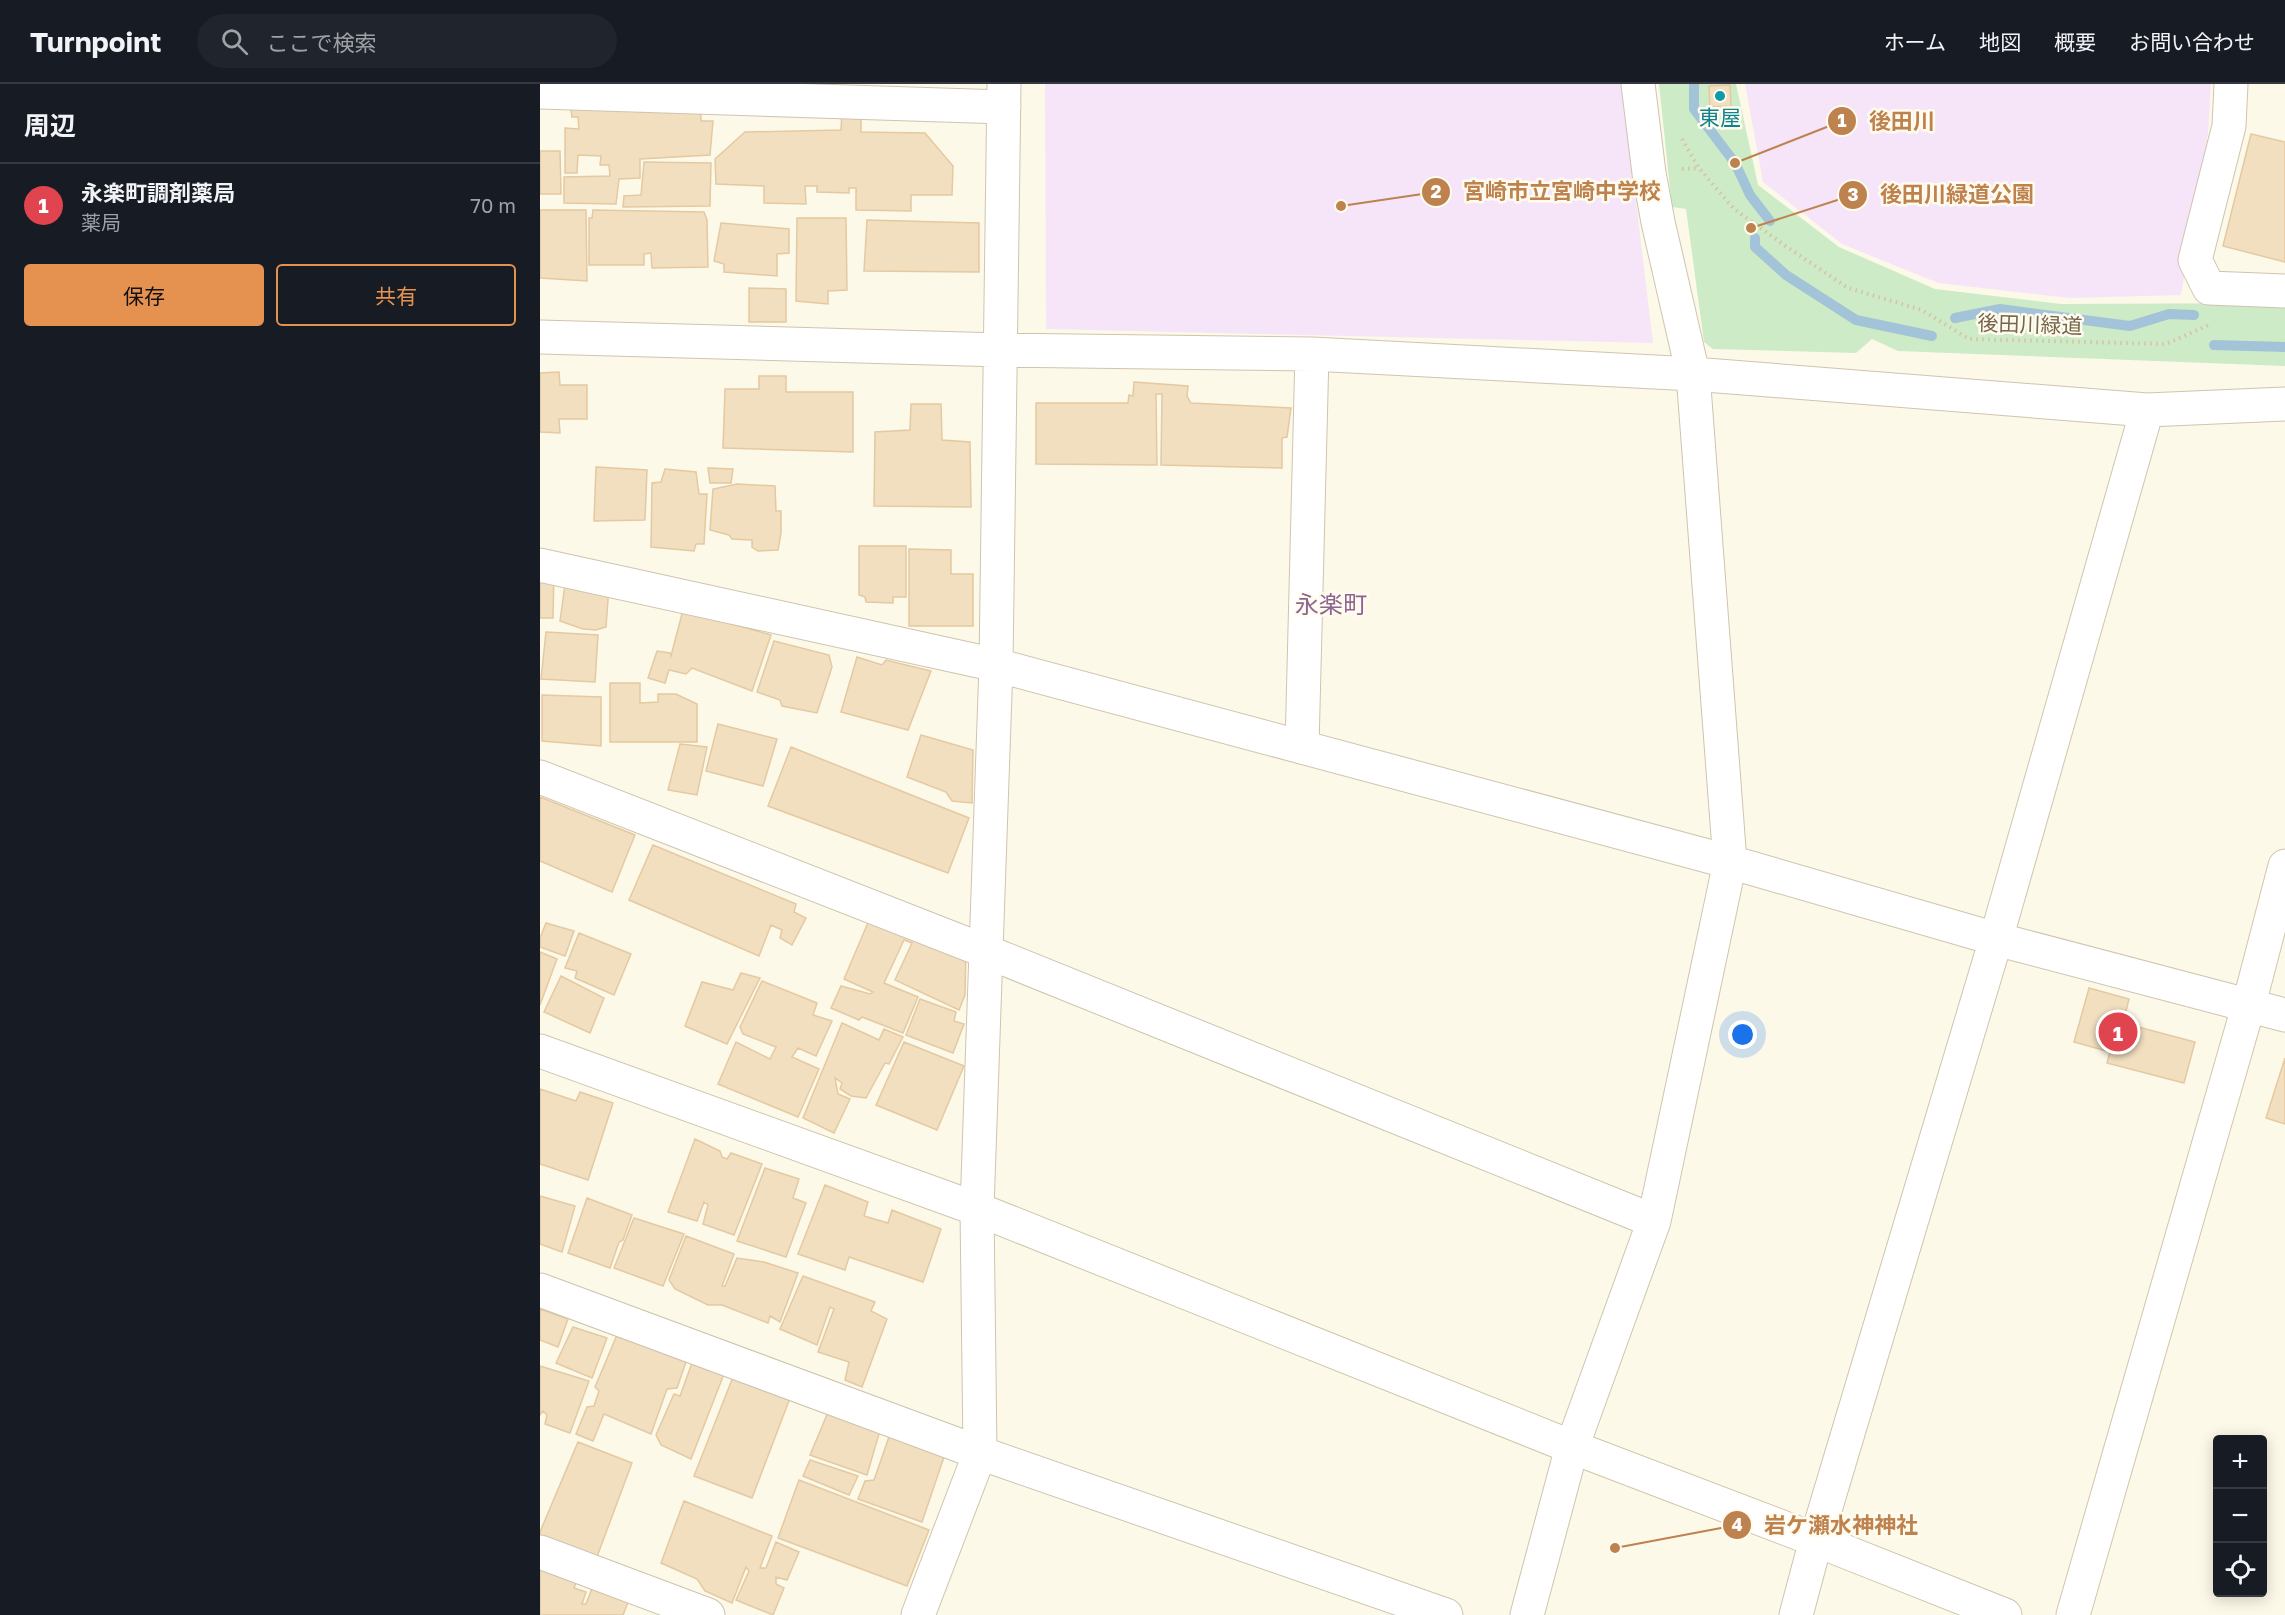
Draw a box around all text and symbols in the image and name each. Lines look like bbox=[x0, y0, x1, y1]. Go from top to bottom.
search box bbox=[197, 14, 617, 68]
text: Turnpoint bbox=[30, 25, 161, 58]
icon: search bbox=[218, 25, 251, 58]
text: ここで検索 bbox=[266, 29, 376, 56]
text: ホーム bbox=[1884, 29, 1946, 55]
text: 地図 bbox=[1979, 29, 2021, 55]
text: 概要 bbox=[2054, 29, 2096, 55]
text: お問い合わせ bbox=[2129, 29, 2255, 55]
marker: 東屋 bbox=[1713, 89, 1727, 103]
callout: 後田川 bbox=[1827, 101, 1947, 141]
place label: 東屋 bbox=[1699, 104, 1741, 130]
text: 後田川 bbox=[1869, 107, 1935, 134]
text: 1 bbox=[1837, 109, 1847, 131]
text: 周辺 bbox=[24, 110, 76, 141]
callout: 宮崎市立宮崎中学校 bbox=[1421, 172, 1673, 212]
callout: 後田川緑道公園 bbox=[1838, 175, 2046, 215]
text: 宮崎市立宮崎中学校 bbox=[1463, 177, 1661, 204]
text: 永楽町調剤薬局 bbox=[81, 179, 235, 206]
text: 2 bbox=[1431, 180, 1442, 202]
text: 後田川緑道公園 bbox=[1880, 180, 2034, 207]
text: 3 bbox=[1848, 183, 1859, 205]
text: 1 bbox=[38, 193, 49, 217]
text: 70 m bbox=[470, 193, 516, 217]
text: 薬局 bbox=[81, 210, 121, 234]
button: 保存 bbox=[24, 264, 264, 326]
button: 共有 bbox=[276, 264, 516, 326]
street label: 後田川緑道 bbox=[1977, 309, 2083, 339]
district label: 永楽町 bbox=[1295, 589, 1367, 618]
pin: 1 bbox=[2098, 1010, 2138, 1054]
your location bbox=[1728, 1020, 1757, 1049]
map controls bbox=[2213, 1435, 2267, 1597]
button: + bbox=[2213, 1435, 2267, 1489]
button: − bbox=[2213, 1489, 2267, 1543]
callout: 岩ケ瀬水神神社 bbox=[1722, 1505, 1930, 1545]
text: 岩ケ瀬水神神社 bbox=[1764, 1511, 1918, 1538]
text: 4 bbox=[1731, 1513, 1743, 1535]
button: locate bbox=[2213, 1543, 2267, 1597]

